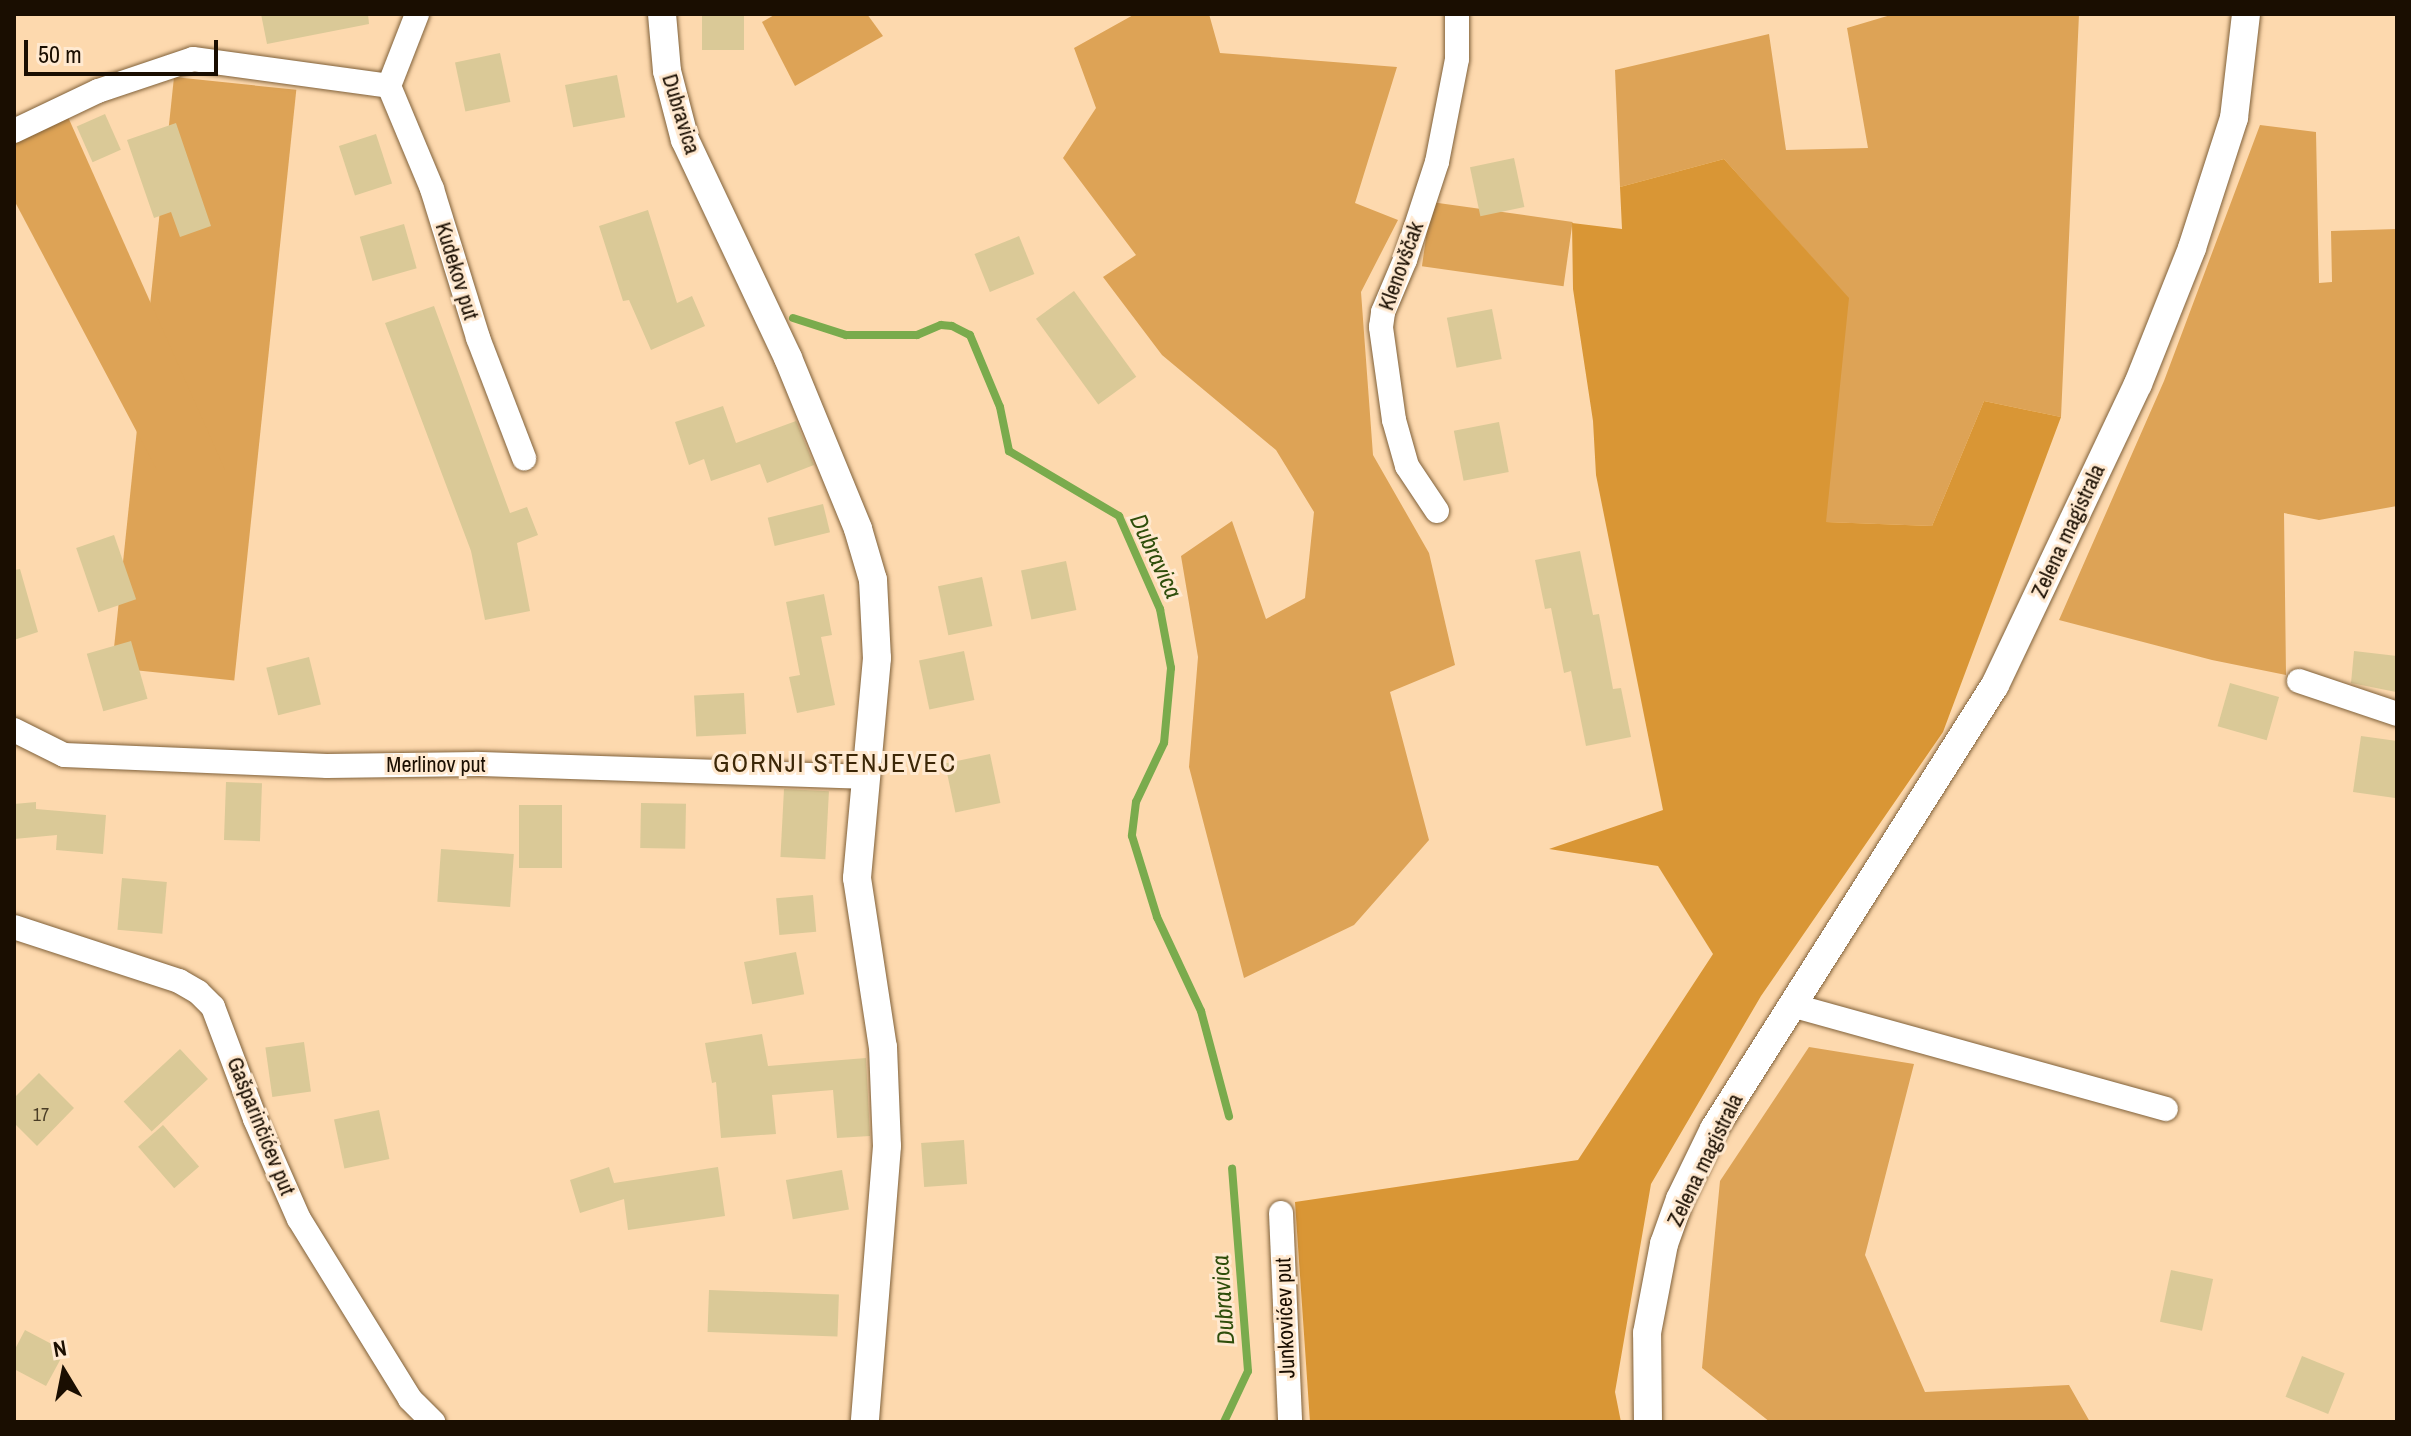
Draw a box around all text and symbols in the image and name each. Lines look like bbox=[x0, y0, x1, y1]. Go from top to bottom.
scale bar bbox=[28, 24, 222, 74]
text: 50 m bbox=[38, 38, 82, 70]
street label: Dubravica bbox=[656, 71, 706, 157]
street label: Klenovščak bbox=[1373, 218, 1429, 314]
street label: Kudekov put bbox=[430, 219, 484, 323]
street label: Zelena magistrala bbox=[2026, 460, 2110, 602]
water label: Dubravica bbox=[1124, 509, 1188, 603]
district label: GORNJI STENJEVEC bbox=[713, 747, 957, 779]
street label: Merlinov put bbox=[386, 752, 486, 778]
street label: Gašparinčićev put bbox=[221, 1053, 301, 1199]
street label: Zelena magistrala bbox=[1661, 1089, 1749, 1231]
house number: 17 bbox=[33, 1104, 49, 1126]
water label: Dubravica bbox=[1206, 1254, 1240, 1346]
street label: Junkovićev put bbox=[1270, 1257, 1300, 1379]
north arrow bbox=[24, 1332, 104, 1412]
text: N bbox=[51, 1332, 69, 1364]

